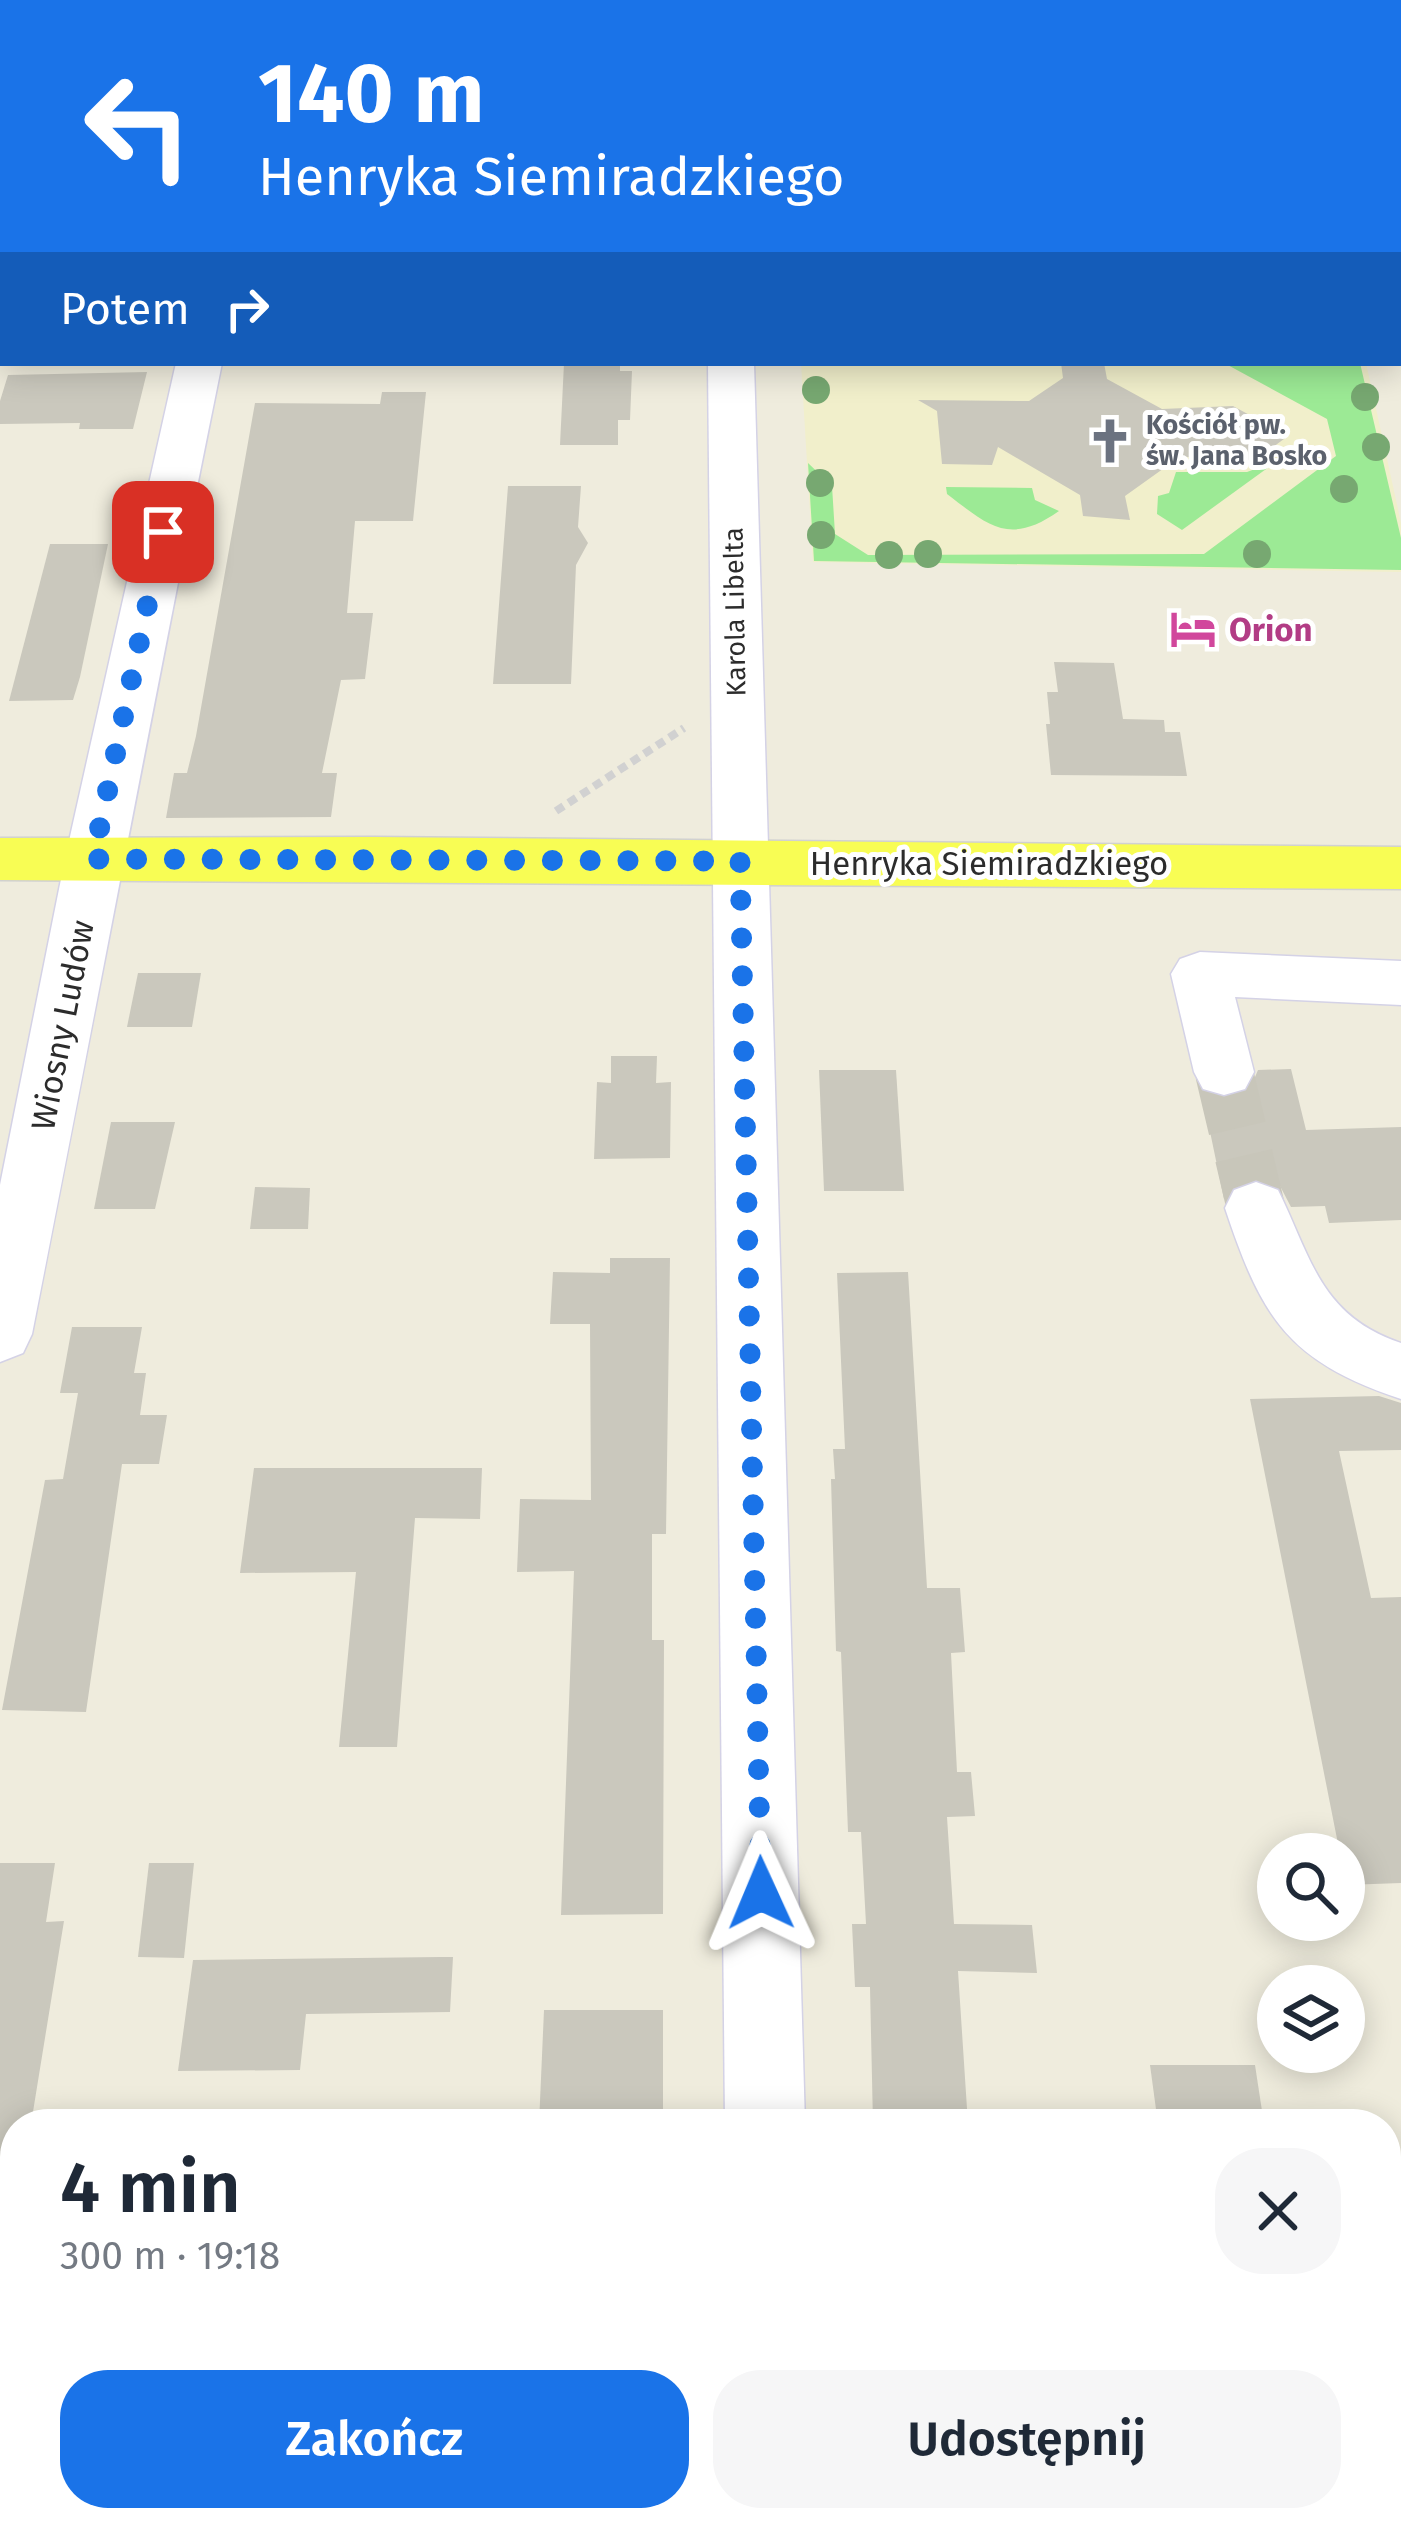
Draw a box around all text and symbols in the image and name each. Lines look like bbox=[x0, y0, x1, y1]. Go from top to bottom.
text: 140 m bbox=[258, 43, 484, 144]
icon: left bbox=[60, 48, 216, 204]
text: Henryka Siemiradzkiego bbox=[258, 145, 845, 209]
icon: right bbox=[214, 276, 280, 342]
text: Potem bbox=[60, 282, 190, 336]
place label: Kościół pw. św. Jana Bosko bbox=[1146, 409, 1327, 472]
church icon: Kościół pw. św. Jana Bosko bbox=[1085, 416, 1135, 466]
pin bbox=[112, 481, 214, 583]
icon: arrive bbox=[130, 499, 196, 565]
street label: Karola Libelta bbox=[718, 527, 752, 697]
hotel icon: Orion bbox=[1168, 604, 1218, 654]
place label: Orion bbox=[1229, 610, 1313, 650]
street label: Henryka Siemiradzkiego bbox=[810, 844, 1168, 884]
street label: Wiosny Ludów bbox=[23, 917, 103, 1134]
position arrow bbox=[698, 1830, 824, 1956]
map controls bbox=[1257, 1833, 1365, 2073]
button: search bbox=[1257, 1833, 1365, 1941]
button: layers bbox=[1257, 1965, 1365, 2073]
text: 4 min bbox=[60, 2145, 241, 2231]
button: close bbox=[1215, 2148, 1341, 2274]
text: 300 m · 19:18 bbox=[60, 2233, 280, 2279]
button: Zakończ bbox=[60, 2370, 689, 2508]
button: Udostępnij bbox=[713, 2370, 1341, 2508]

